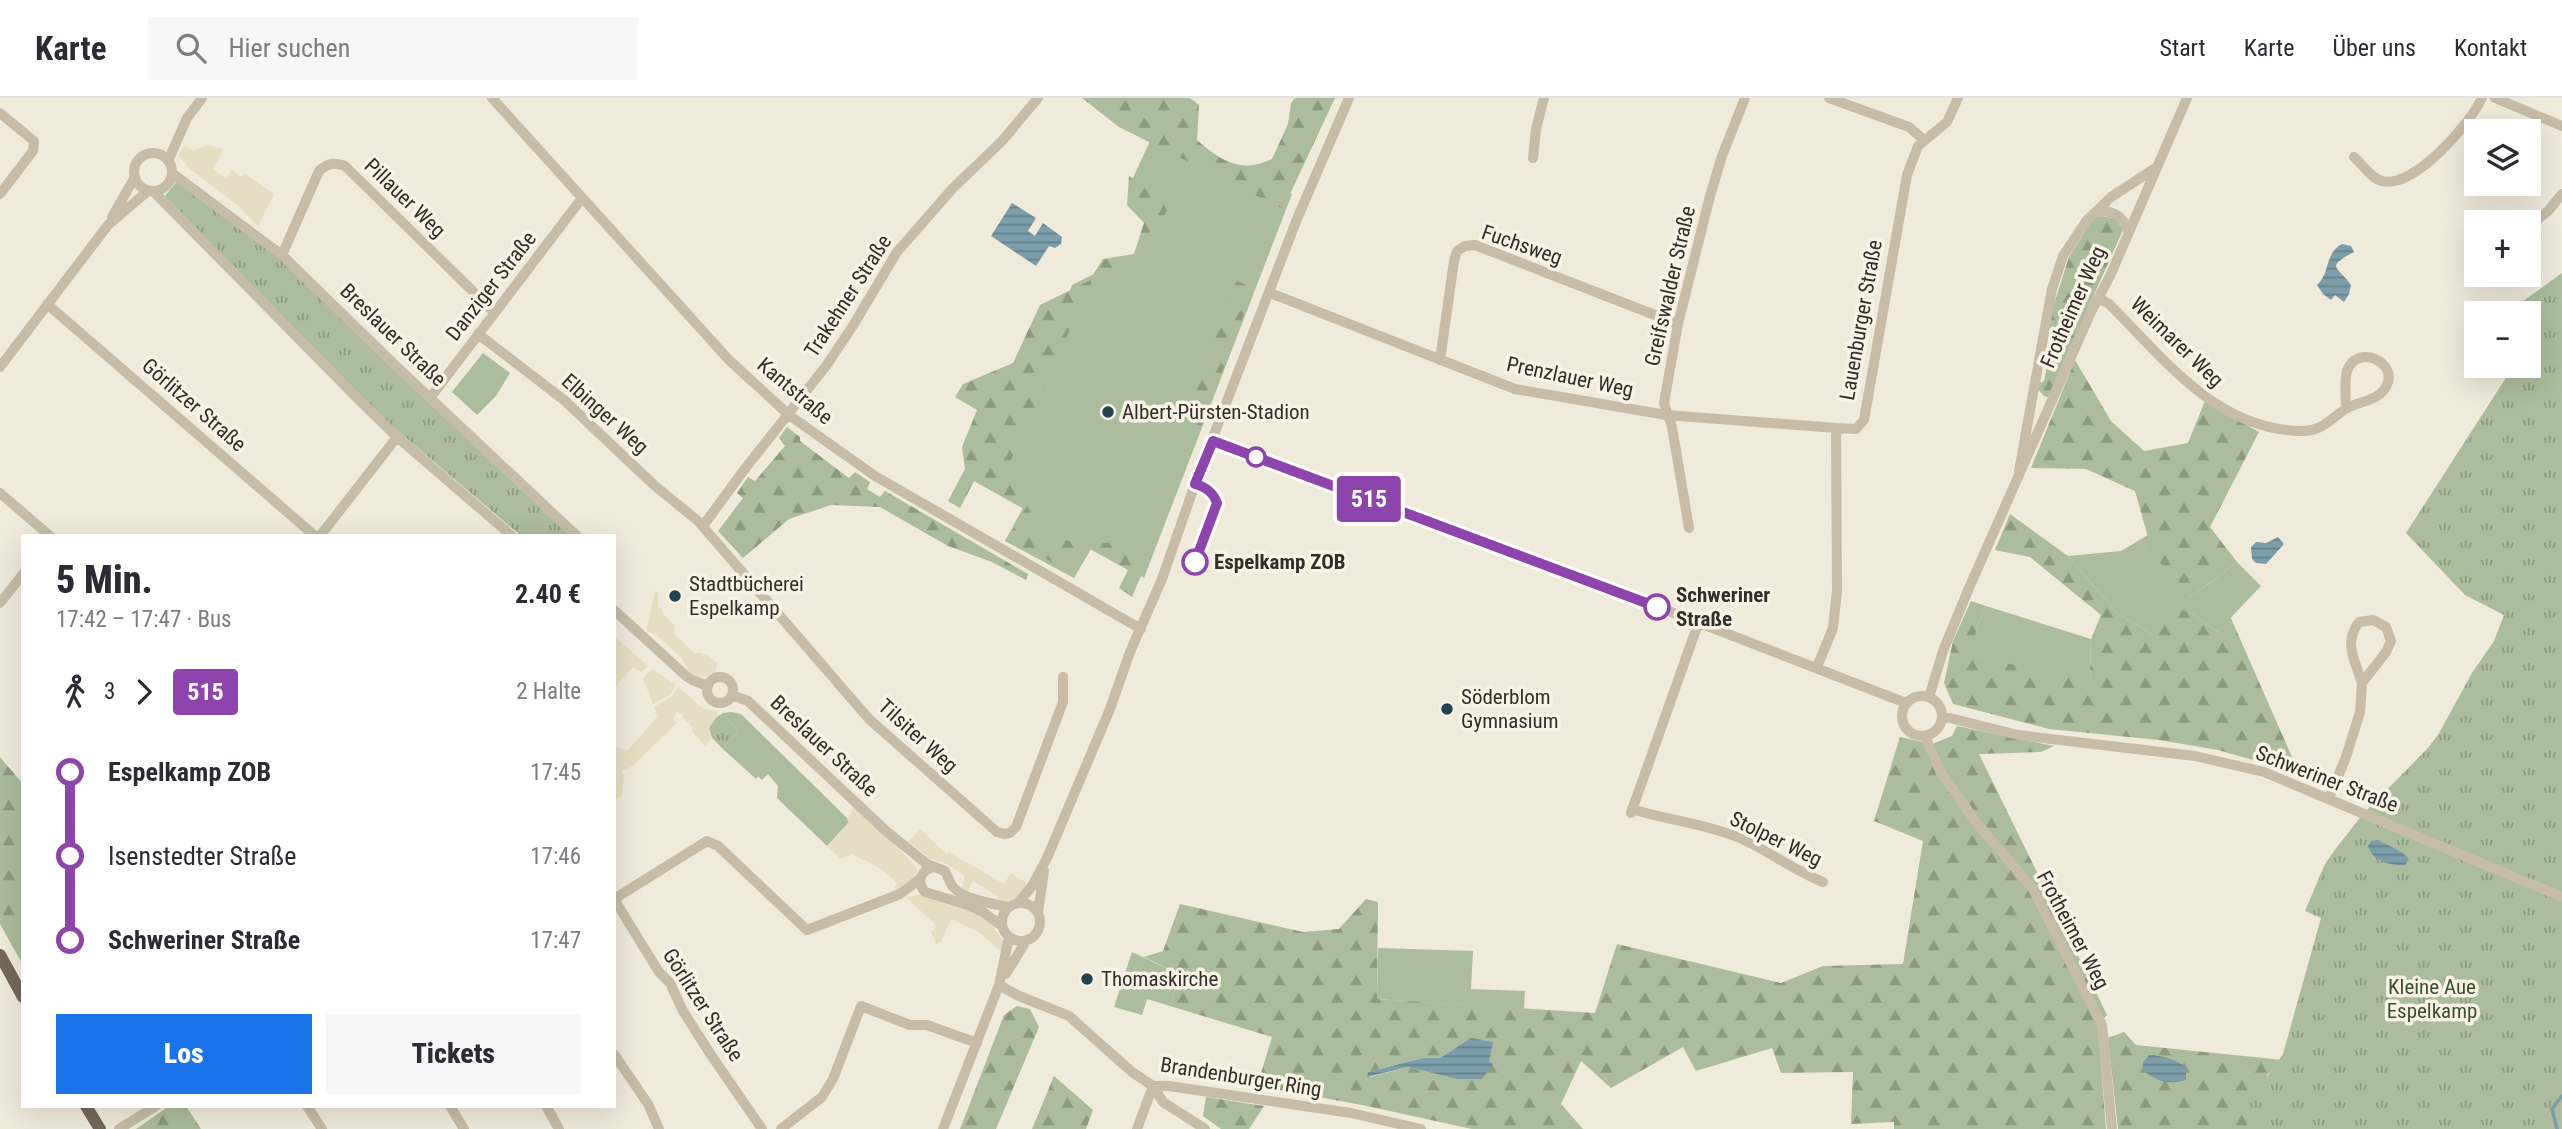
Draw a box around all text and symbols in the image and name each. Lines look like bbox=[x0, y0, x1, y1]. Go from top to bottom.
search box bbox=[148, 17, 638, 80]
text: Karte bbox=[35, 29, 106, 68]
icon: search bbox=[172, 29, 210, 67]
text: Hier suchen bbox=[228, 33, 350, 63]
text: Start bbox=[2160, 34, 2206, 62]
text: Karte bbox=[2244, 34, 2294, 62]
text: Über uns bbox=[2332, 34, 2416, 62]
text: Kontakt bbox=[2454, 34, 2527, 62]
map controls bbox=[2464, 119, 2541, 378]
button: layers bbox=[2464, 119, 2541, 196]
street label: Pillauer Weg bbox=[360, 154, 450, 242]
street label: Greifswalder Straße bbox=[1640, 204, 1700, 368]
button: + bbox=[2464, 210, 2541, 287]
street label: Fuchsweg bbox=[1479, 220, 1565, 270]
street label: Danziger Straße bbox=[441, 227, 541, 345]
street label: Trakehner Straße bbox=[800, 230, 896, 362]
street label: Lauenburger Straße bbox=[1835, 238, 1887, 402]
street label: Frotheimer Weg bbox=[2036, 243, 2110, 371]
street label: Breslauer Straße bbox=[335, 279, 451, 391]
street label: Weimarer Weg bbox=[2126, 292, 2228, 392]
button: − bbox=[2464, 301, 2541, 378]
street label: Prenzlauer Weg bbox=[1504, 352, 1636, 402]
street label: Kantstraße bbox=[753, 353, 838, 429]
street label: Görlitzer Straße bbox=[137, 354, 251, 457]
street label: Elbinger Weg bbox=[557, 369, 653, 459]
place label: Albert-Pürsten-Stadion bbox=[1122, 400, 1310, 424]
marker: Albert-Pürsten-Stadion bbox=[1100, 404, 1116, 420]
unlabelled marker bbox=[1246, 447, 1266, 467]
line badge: 515 bbox=[1329, 476, 1409, 522]
text: 515 bbox=[1351, 485, 1387, 513]
marker: Espelkamp ZOB bbox=[1182, 549, 1208, 575]
place label: Espelkamp ZOB bbox=[1214, 550, 1346, 574]
text: 5 Min. bbox=[56, 558, 153, 602]
place label: Stadtbücherei Espelkamp bbox=[689, 572, 804, 620]
text: 2.40 € bbox=[515, 579, 581, 609]
place label: Schweriner Straße bbox=[1676, 583, 1770, 631]
marker: Stadtbücherei Espelkamp bbox=[667, 588, 683, 604]
marker: Schweriner Straße bbox=[1644, 594, 1670, 620]
text: 17:42 – 17:47 · Bus bbox=[56, 606, 232, 633]
icon: walk bbox=[56, 673, 94, 711]
icon: forward bbox=[125, 673, 163, 711]
text: 3 bbox=[104, 678, 115, 705]
text: 515 bbox=[187, 678, 224, 706]
text: 2 Halte bbox=[516, 678, 581, 705]
place label: Söderblom Gymnasium bbox=[1461, 685, 1559, 733]
street label: Breslauer Straße bbox=[766, 690, 882, 802]
street label: Tilsiter Weg bbox=[874, 694, 962, 778]
marker: Söderblom Gymnasium bbox=[1439, 701, 1455, 717]
street label: Schweriner Straße bbox=[2252, 741, 2402, 817]
text: Espelkamp ZOB bbox=[108, 757, 271, 787]
text: 17:45 bbox=[530, 759, 581, 786]
street label: Stolper Weg bbox=[1726, 806, 1826, 872]
text: Isenstedter Straße bbox=[108, 841, 296, 871]
text: 17:46 bbox=[530, 843, 581, 870]
street label: Frotheimer Weg bbox=[2032, 867, 2114, 993]
text: Schweriner Straße bbox=[108, 925, 300, 955]
text: 17:47 bbox=[530, 927, 581, 954]
street label: Görlitzer Straße bbox=[658, 944, 748, 1066]
place label: Thomaskirche bbox=[1101, 967, 1218, 991]
marker: Thomaskirche bbox=[1079, 971, 1095, 987]
park label: Kleine Aue Espelkamp bbox=[2387, 975, 2477, 1023]
button: Los bbox=[56, 1014, 312, 1094]
button: Tickets bbox=[326, 1014, 581, 1094]
street label: Brandenburger Ring bbox=[1159, 1052, 1323, 1102]

